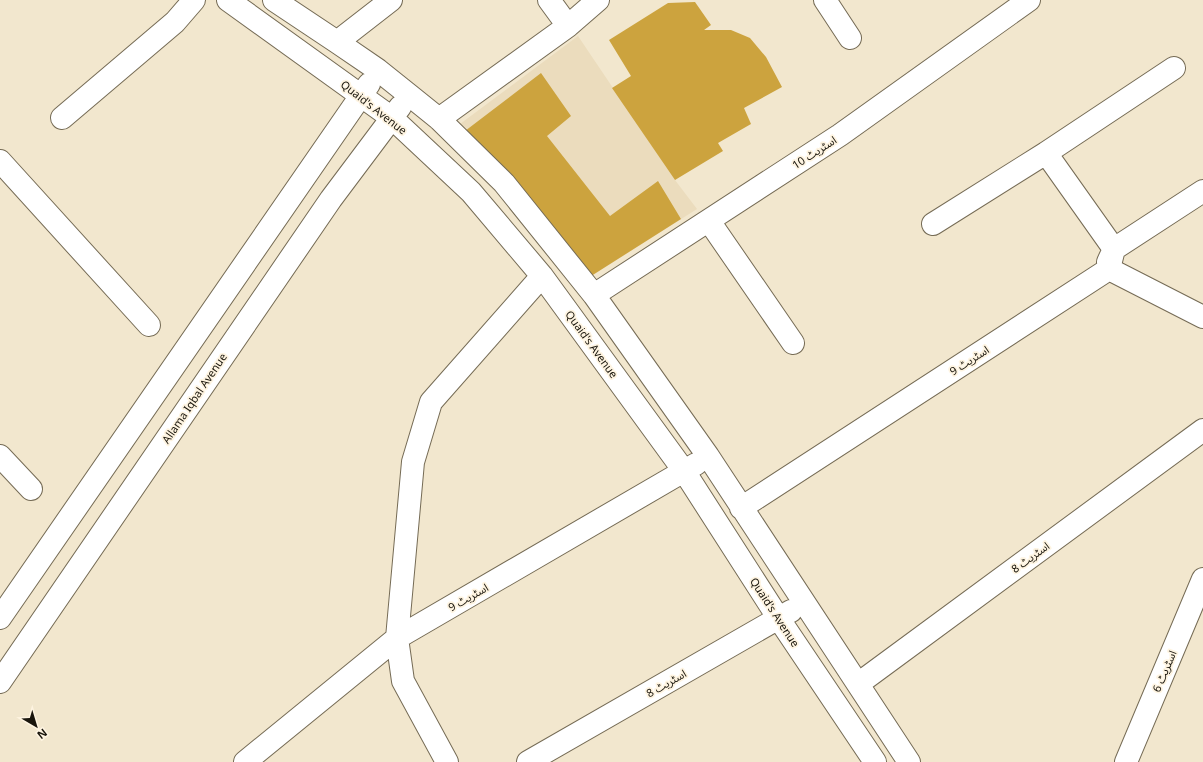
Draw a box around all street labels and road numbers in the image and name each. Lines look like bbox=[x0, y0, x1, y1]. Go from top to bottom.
street label: Quaid's Avenue bbox=[338, 76, 410, 138]
street label: اسٹریٹ 10 bbox=[789, 132, 839, 172]
street label: Quaid's Avenue bbox=[562, 307, 622, 381]
street label: اسٹریٹ 9 bbox=[947, 342, 991, 378]
street label: Allama Iqbal Avenue bbox=[158, 350, 230, 446]
street label: اسٹریٹ 8 bbox=[1008, 538, 1052, 576]
street label: Quaid's Avenue bbox=[747, 574, 803, 650]
street label: اسٹریٹ 9 bbox=[445, 580, 491, 615]
street label: اسٹریٹ 6 bbox=[1149, 648, 1180, 694]
street label: اسٹریٹ 8 bbox=[643, 666, 689, 701]

